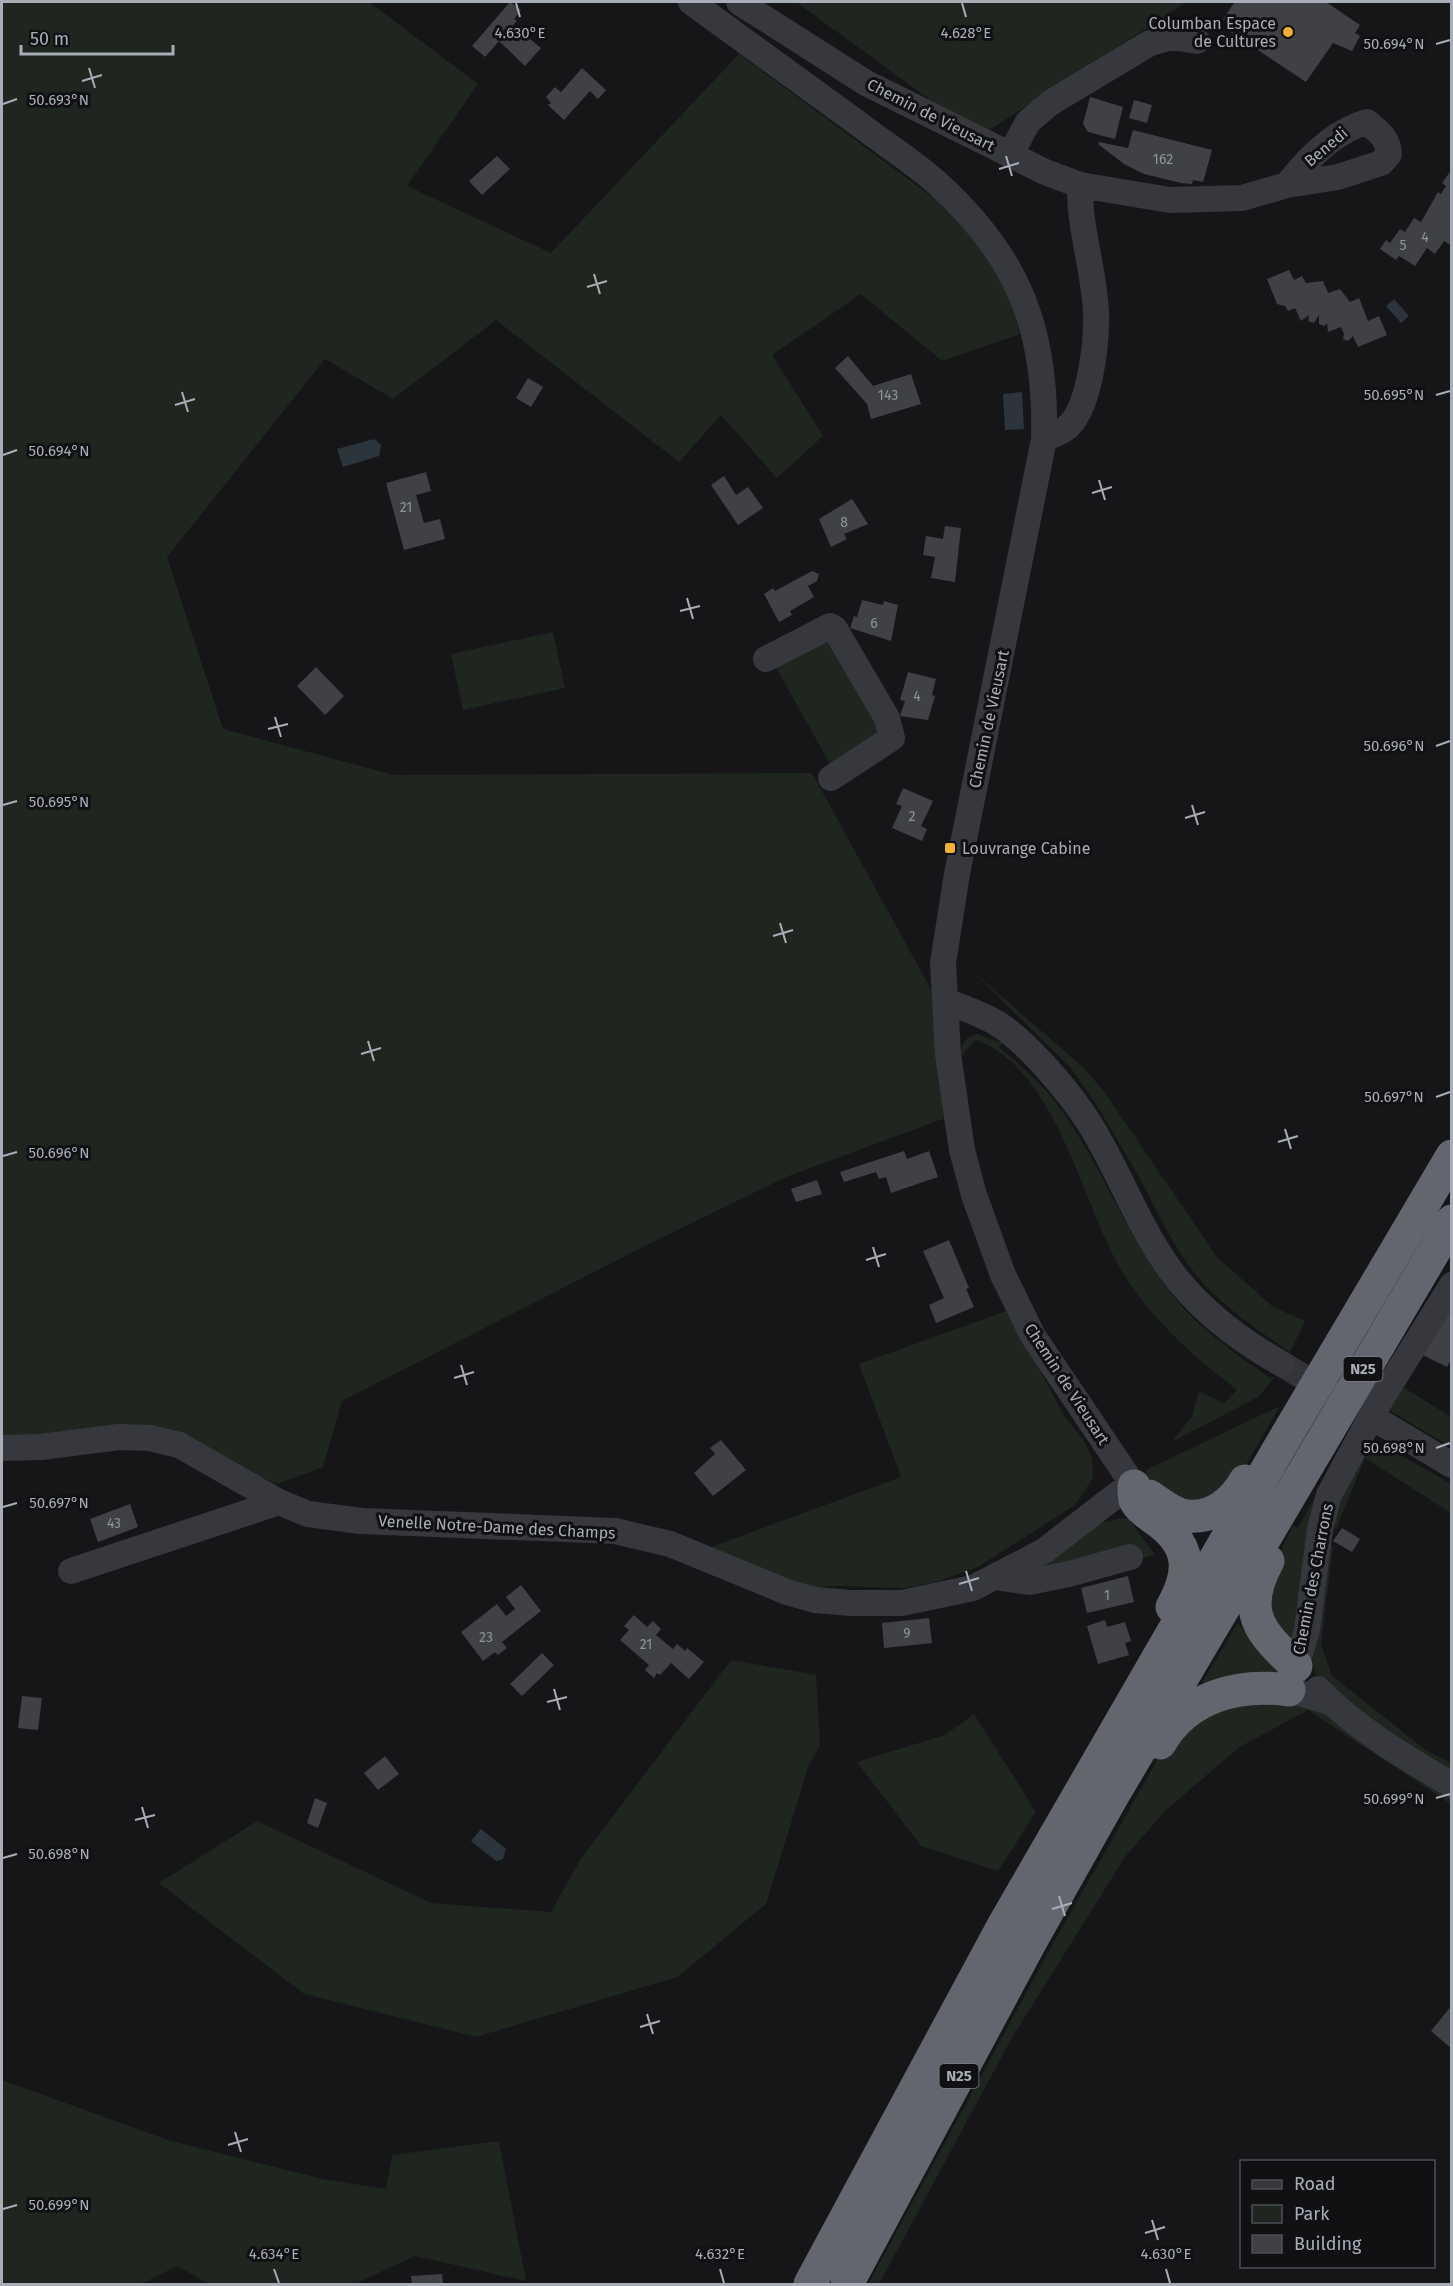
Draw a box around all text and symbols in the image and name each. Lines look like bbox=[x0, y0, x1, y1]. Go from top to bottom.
place label: Columban Espace de Cultures bbox=[1149, 14, 1276, 51]
scale bar bbox=[21, 18, 172, 56]
text: 4.630°E bbox=[494, 24, 546, 42]
text: 4.628°E bbox=[941, 24, 991, 42]
marker: Columban Espace de Cultures bbox=[1281, 25, 1295, 39]
text: 50 m bbox=[30, 28, 69, 50]
text: 50.694°N bbox=[1364, 35, 1424, 53]
street label: Chemin de Vieusart bbox=[864, 75, 998, 155]
text: 50.693°N bbox=[29, 91, 89, 109]
street label: Benedi bbox=[1301, 123, 1351, 171]
house number: 162 bbox=[1153, 151, 1173, 168]
house number: 4 bbox=[1421, 229, 1429, 246]
house number: 5 bbox=[1399, 237, 1407, 254]
text: 50.695°N bbox=[1364, 386, 1424, 404]
house number: 143 bbox=[878, 387, 898, 404]
text: 50.694°N bbox=[29, 442, 89, 460]
house number: 21 bbox=[400, 499, 412, 516]
house number: 8 bbox=[840, 514, 848, 531]
house number: 6 bbox=[870, 615, 878, 632]
street label: Chemin de Vieusart bbox=[965, 648, 1013, 790]
house number: 4 bbox=[913, 688, 921, 705]
text: 50.696°N bbox=[1364, 737, 1424, 755]
text: 50.695°N bbox=[29, 793, 89, 811]
house number: 2 bbox=[909, 808, 916, 825]
place label: Louvrange Cabine bbox=[962, 839, 1090, 858]
marker: Louvrange Cabine bbox=[943, 841, 957, 855]
text: 50.697°N bbox=[1364, 1088, 1424, 1106]
text: 50.696°N bbox=[29, 1144, 89, 1162]
street label: Chemin de Vieusart bbox=[1021, 1320, 1113, 1448]
road number: N25 bbox=[1344, 1357, 1382, 1381]
text: 50.698°N bbox=[1363, 1439, 1425, 1457]
text: 50.697°N bbox=[29, 1494, 89, 1512]
street label: Chemin des Charrons bbox=[1289, 1502, 1337, 1656]
street label: Venelle Notre-Dame des Champs bbox=[378, 1511, 616, 1543]
house number: 43 bbox=[107, 1515, 121, 1532]
house number: 1 bbox=[1104, 1587, 1110, 1604]
house number: 9 bbox=[903, 1625, 911, 1642]
house number: 23 bbox=[479, 1629, 493, 1646]
house number: 21 bbox=[640, 1636, 652, 1653]
text: 50.699°N bbox=[1364, 1790, 1424, 1808]
text: 50.698°N bbox=[28, 1845, 90, 1863]
road number: N25 bbox=[940, 2064, 978, 2088]
legend bbox=[1240, 2160, 1435, 2268]
text: Road bbox=[1294, 2173, 1336, 2195]
text: 50.699°N bbox=[29, 2196, 89, 2214]
text: Park bbox=[1294, 2203, 1330, 2225]
text: Building bbox=[1294, 2233, 1362, 2255]
text: 4.634°E bbox=[249, 2245, 299, 2263]
text: 4.632°E bbox=[695, 2245, 745, 2263]
text: 4.630°E bbox=[1140, 2245, 1192, 2263]

